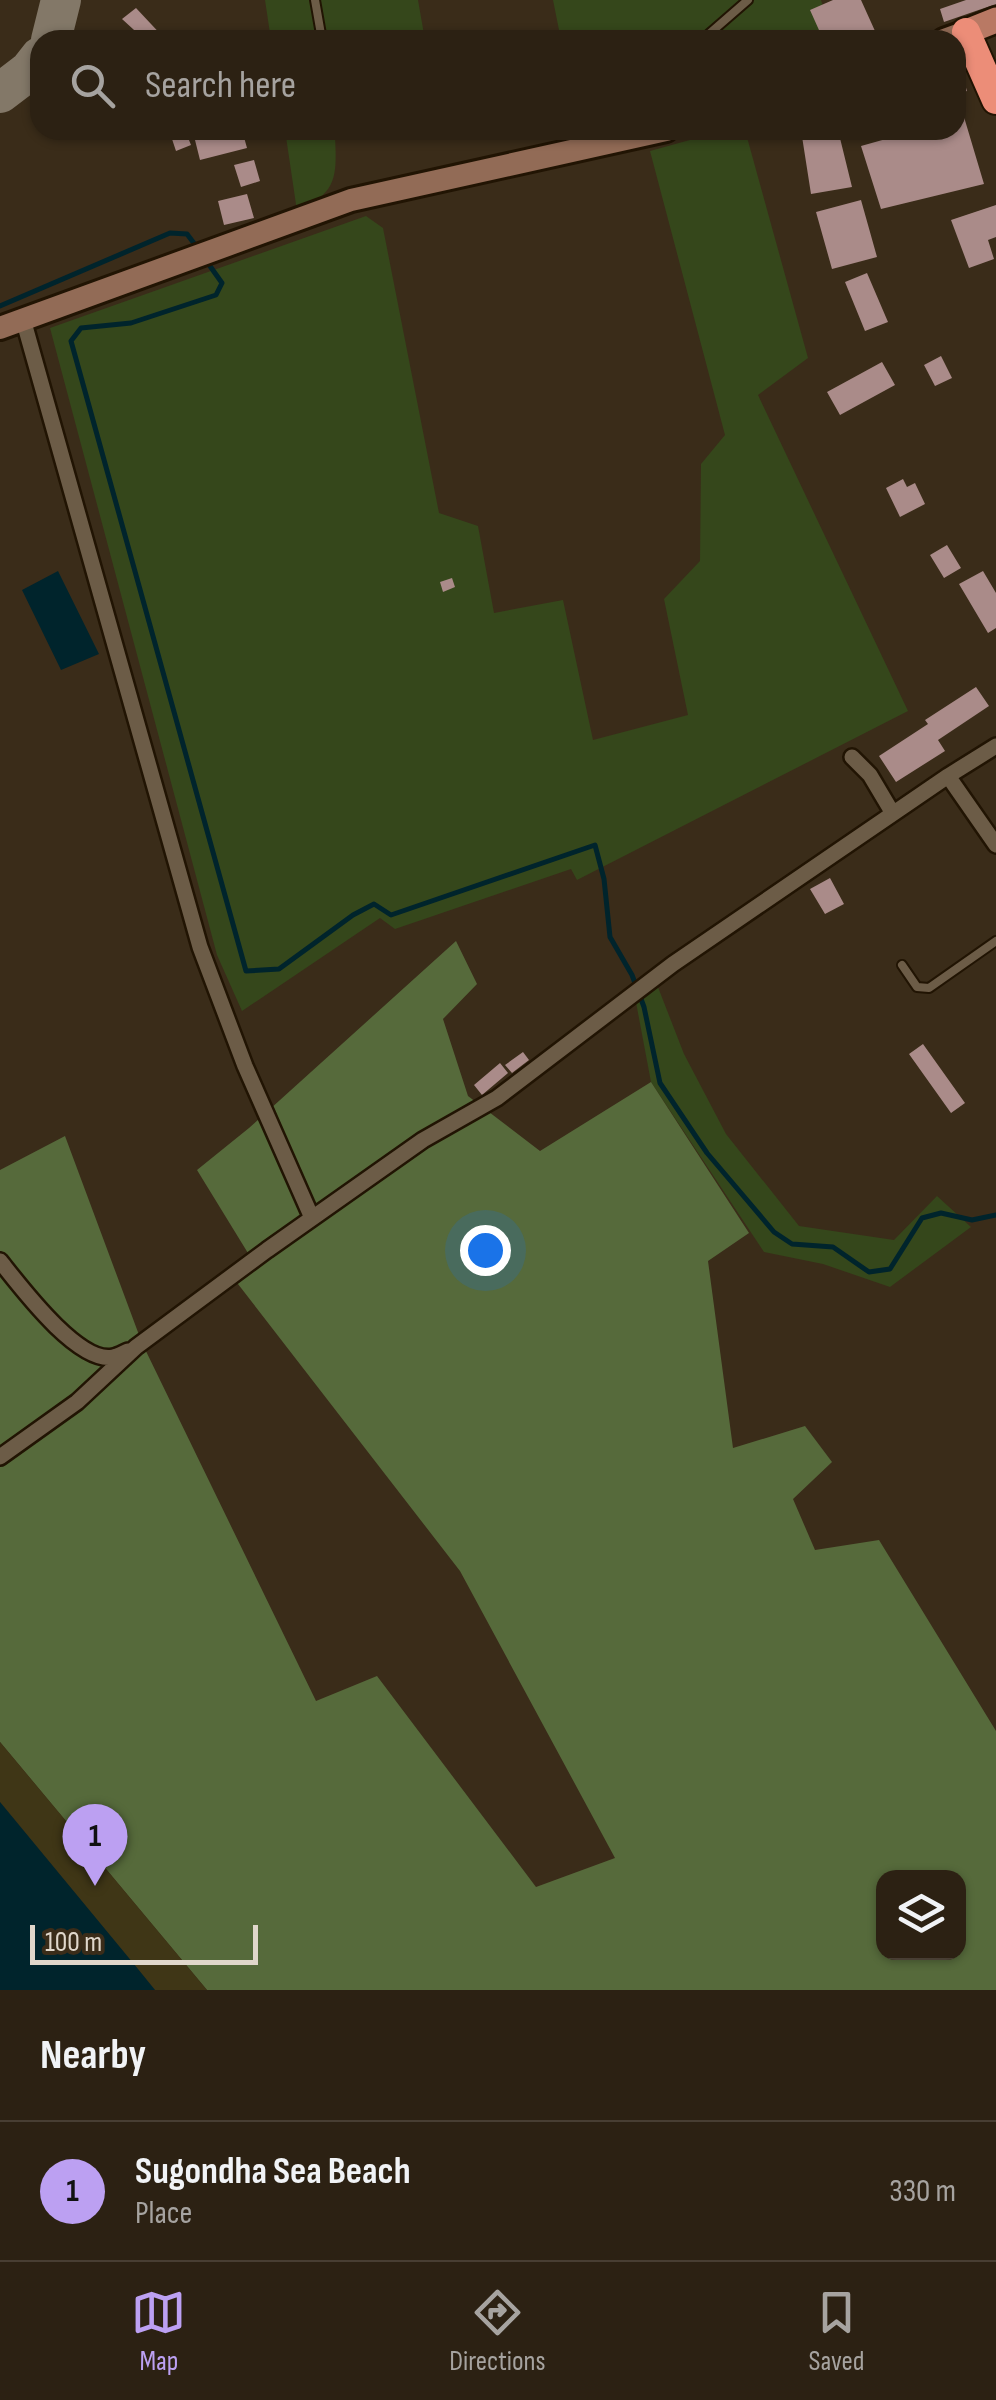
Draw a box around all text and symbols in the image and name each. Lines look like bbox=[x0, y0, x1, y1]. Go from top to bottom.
search box bbox=[30, 30, 966, 140]
icon: search bbox=[65, 58, 120, 113]
text: Search here bbox=[145, 63, 296, 108]
your location bbox=[460, 1225, 511, 1276]
pin: 1 bbox=[62, 1804, 128, 1886]
map controls bbox=[876, 1870, 966, 1960]
button: layers bbox=[876, 1870, 966, 1960]
scale bar bbox=[30, 1920, 258, 1964]
text: 100 m bbox=[45, 1926, 102, 1959]
text: Nearby bbox=[40, 2030, 146, 2081]
text: Sugondha Sea Beach bbox=[135, 2149, 411, 2194]
text: 1 bbox=[66, 2172, 79, 2211]
text: 330 m bbox=[889, 2172, 956, 2211]
text: Place bbox=[135, 2194, 192, 2233]
tab: Map bbox=[131, 2285, 186, 2378]
tab: Directions bbox=[449, 2285, 546, 2378]
tab: Saved bbox=[808, 2285, 865, 2378]

